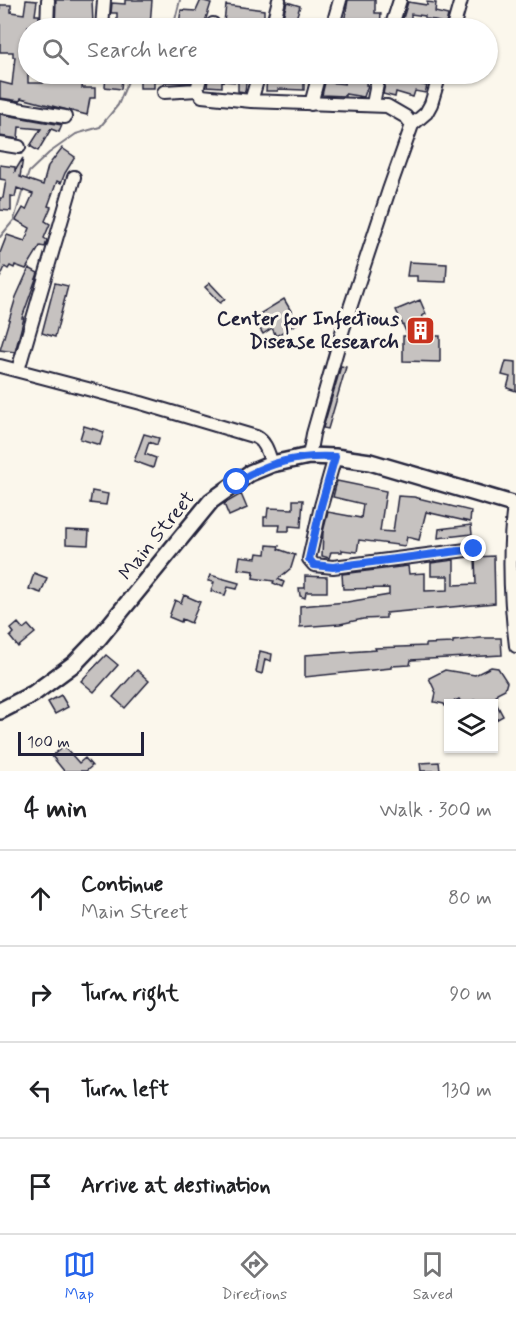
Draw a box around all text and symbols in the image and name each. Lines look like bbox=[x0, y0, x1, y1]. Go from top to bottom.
search box bbox=[18, 18, 498, 84]
icon: search bbox=[39, 35, 72, 68]
text: Search here bbox=[87, 37, 198, 65]
place label: Center for Infectious Disease Research bbox=[217, 306, 399, 356]
building icon: Center for Infectious Disease Research bbox=[404, 314, 436, 346]
route start bbox=[223, 468, 249, 494]
street label: Main Street bbox=[113, 486, 201, 586]
route end bbox=[460, 535, 486, 561]
map controls bbox=[444, 699, 498, 753]
button: layers bbox=[444, 699, 498, 753]
scale bar bbox=[18, 729, 144, 756]
text: 100 m bbox=[27, 732, 70, 753]
text: 4 min bbox=[24, 793, 87, 827]
text: Walk · 300 m bbox=[380, 797, 492, 824]
text: Continue bbox=[81, 871, 163, 899]
icon: ahead bbox=[24, 882, 57, 915]
text: 80 m bbox=[448, 885, 492, 912]
text: Main Street bbox=[81, 899, 188, 926]
icon: right bbox=[24, 978, 57, 1011]
text: Turn right bbox=[81, 980, 179, 1008]
text: 90 m bbox=[449, 981, 492, 1008]
icon: left bbox=[24, 1074, 57, 1107]
text: Turn left bbox=[81, 1076, 169, 1104]
text: 130 m bbox=[441, 1077, 492, 1104]
icon: arrive bbox=[24, 1170, 57, 1203]
text: Arrive at destination bbox=[81, 1172, 271, 1200]
tab: Map bbox=[63, 1248, 96, 1305]
tab: Directions bbox=[221, 1248, 287, 1305]
tab: Saved bbox=[413, 1248, 453, 1305]

